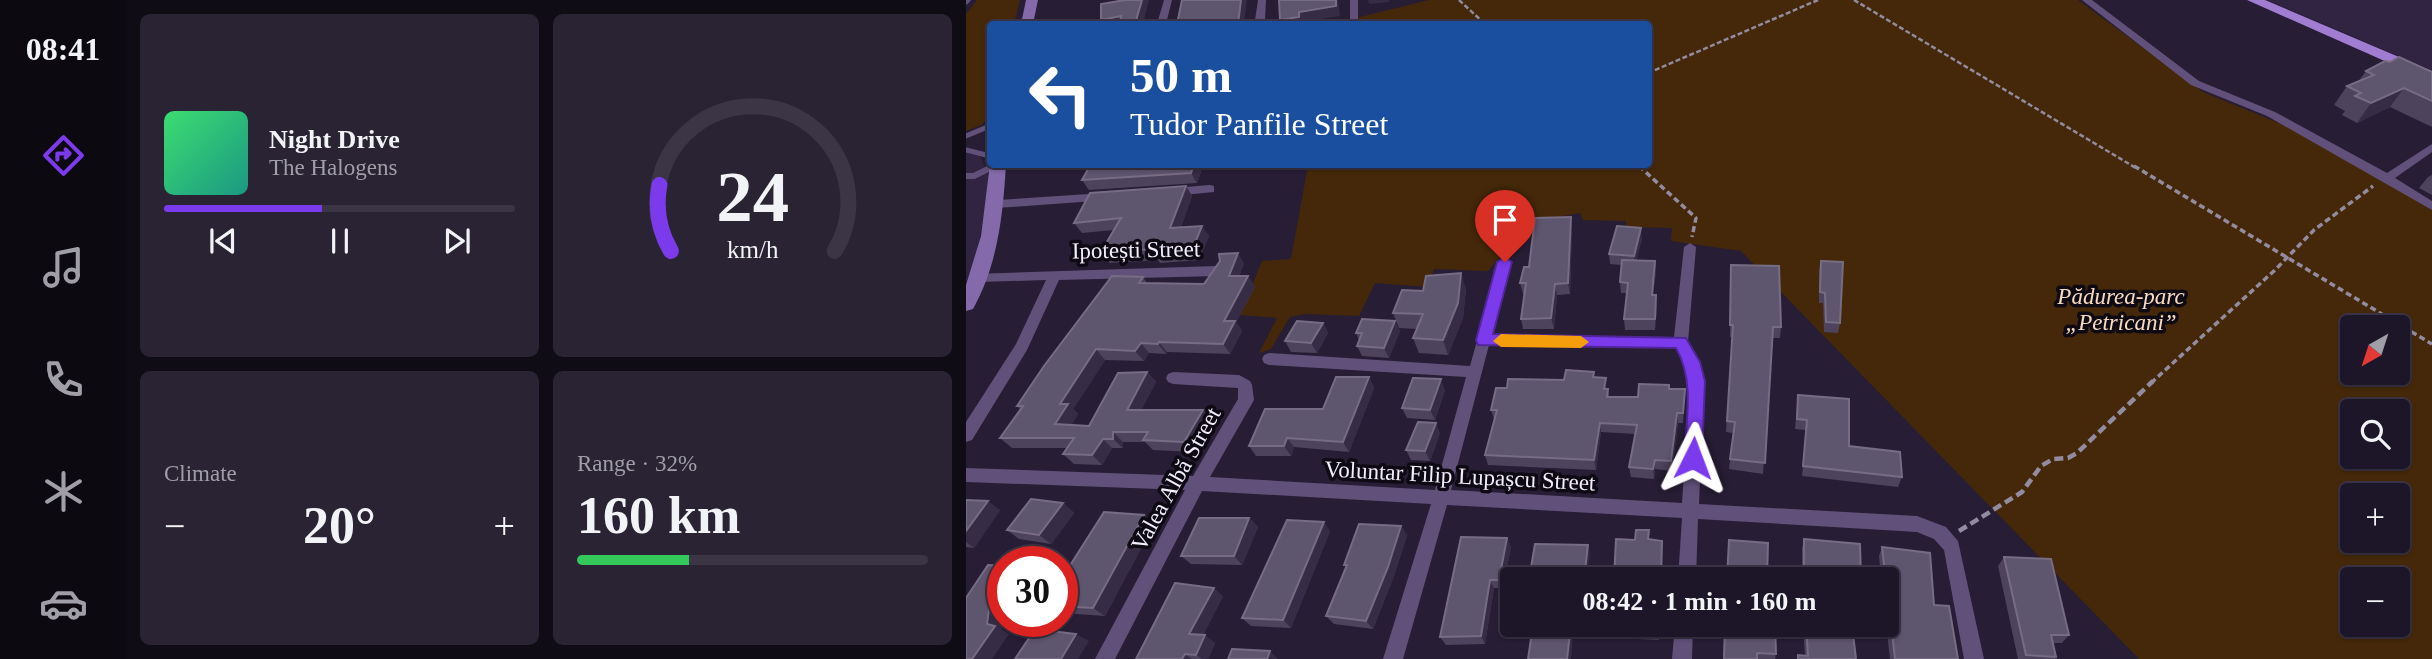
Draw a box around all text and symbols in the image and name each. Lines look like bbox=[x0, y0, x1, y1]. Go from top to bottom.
text: 08:41 bbox=[26, 31, 100, 67]
text: 50 m bbox=[1130, 48, 1232, 103]
icon: left bbox=[1015, 49, 1106, 140]
text: Tudor Panfile Street bbox=[1130, 106, 1388, 142]
text: Night Drive bbox=[269, 125, 400, 154]
icon: directions bbox=[39, 131, 88, 180]
text: The Halogens bbox=[269, 155, 397, 180]
text: 24 bbox=[716, 157, 789, 238]
pin bbox=[1475, 190, 1535, 262]
icon: arrive bbox=[1486, 201, 1524, 239]
icon: previous bbox=[204, 222, 242, 260]
icon: pause bbox=[321, 222, 359, 260]
icon: next bbox=[438, 222, 476, 260]
text: km/h bbox=[727, 236, 779, 263]
street label: Ipotești Street bbox=[1072, 236, 1201, 264]
icon: music bbox=[39, 243, 88, 292]
park label: Pădurea-parc „Petricani” bbox=[2056, 284, 2185, 335]
north arrow bbox=[2340, 315, 2410, 385]
map controls bbox=[2340, 315, 2410, 637]
icon: phone bbox=[39, 355, 88, 404]
button: search bbox=[2340, 399, 2410, 469]
street label: Valea Albă Street bbox=[1126, 403, 1226, 555]
position arrow bbox=[1656, 421, 1730, 495]
text: Range · 32% bbox=[577, 451, 697, 476]
street label: Voluntar Filip Lupașcu Street bbox=[1324, 456, 1597, 496]
text: Climate bbox=[164, 461, 237, 486]
icon: climate bbox=[39, 467, 88, 516]
button: + bbox=[2340, 483, 2410, 553]
text: 160 km bbox=[577, 487, 740, 544]
text: 20° bbox=[303, 497, 376, 554]
text: − bbox=[164, 505, 185, 547]
text: + bbox=[494, 505, 515, 547]
speed limit sign: 30 bbox=[987, 546, 1078, 637]
button: − bbox=[2340, 567, 2410, 637]
icon: car bbox=[39, 579, 88, 628]
text: 08:42 · 1 min · 160 m bbox=[1583, 587, 1817, 616]

